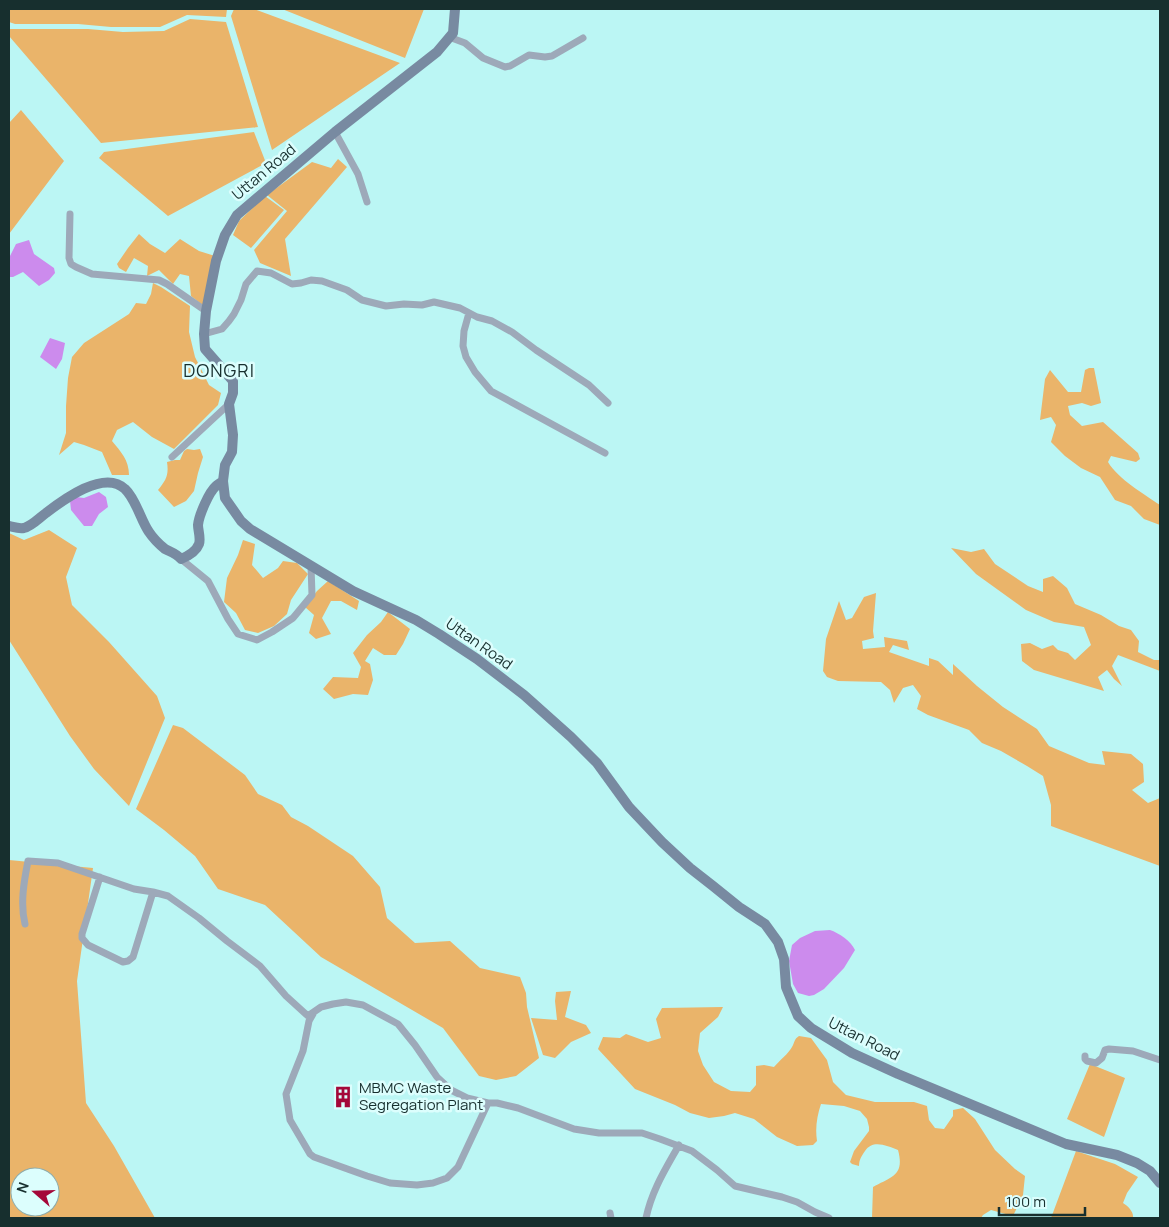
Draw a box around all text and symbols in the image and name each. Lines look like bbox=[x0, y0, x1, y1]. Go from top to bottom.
street label: Uttan Road bbox=[227, 139, 300, 205]
district label: DONGRI bbox=[183, 358, 255, 382]
street label: Uttan Road bbox=[442, 613, 517, 674]
street label: Uttan Road bbox=[825, 1012, 903, 1065]
place label: MBMC Waste Segregation Plant bbox=[359, 1077, 483, 1115]
building icon: MBMC Waste Segregation Plant bbox=[330, 1084, 356, 1110]
north arrow bbox=[10, 1167, 60, 1217]
text: N bbox=[12, 1179, 33, 1195]
scale bar bbox=[999, 1184, 1085, 1216]
text: 100 m bbox=[1006, 1191, 1046, 1212]

